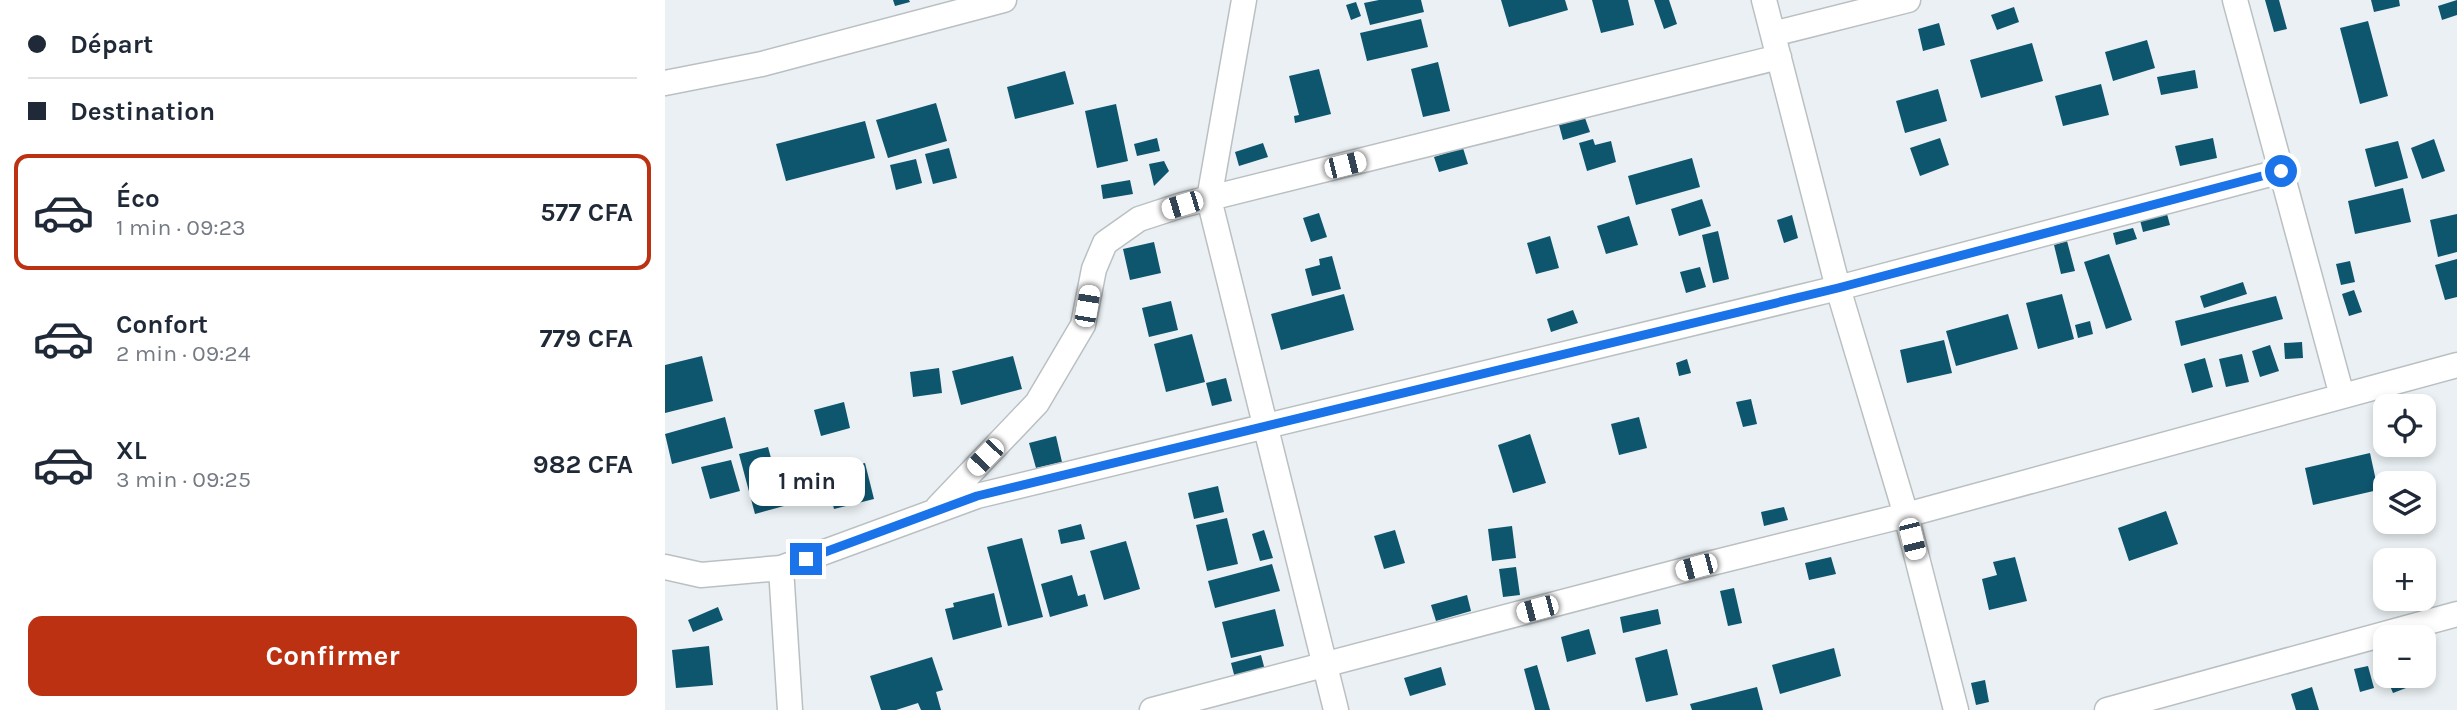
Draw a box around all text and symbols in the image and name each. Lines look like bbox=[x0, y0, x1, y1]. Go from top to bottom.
text: Départ bbox=[70, 29, 153, 60]
text: Destination bbox=[70, 96, 215, 127]
car bbox=[1323, 150, 1368, 180]
route start bbox=[2265, 155, 2297, 187]
icon: car bbox=[32, 181, 95, 244]
text: Éco bbox=[116, 183, 160, 214]
car bbox=[1159, 189, 1206, 221]
text: 577 CFA bbox=[540, 197, 633, 228]
text: 1 min · 09:23 bbox=[116, 214, 246, 241]
car bbox=[1074, 283, 1101, 329]
icon: car bbox=[32, 307, 95, 370]
text: Confort bbox=[116, 309, 208, 340]
text: 779 CFA bbox=[539, 323, 633, 354]
text: 2 min · 09:24 bbox=[116, 340, 251, 367]
map controls bbox=[2373, 394, 2436, 688]
button: locate bbox=[2373, 394, 2436, 457]
icon: car bbox=[32, 433, 95, 496]
text: XL bbox=[116, 435, 147, 466]
car bbox=[963, 435, 1008, 479]
text: 982 CFA bbox=[533, 449, 633, 480]
callout: 1 min bbox=[748, 458, 864, 506]
text: 3 min · 09:25 bbox=[116, 466, 251, 493]
text: 1 min bbox=[778, 468, 836, 495]
button: layers bbox=[2373, 471, 2436, 534]
car bbox=[1897, 516, 1928, 562]
route end bbox=[790, 543, 822, 575]
button: + bbox=[2373, 548, 2436, 611]
car bbox=[1673, 551, 1720, 583]
car bbox=[1514, 593, 1561, 625]
button: Confirmer bbox=[28, 616, 637, 696]
button: − bbox=[2373, 625, 2436, 688]

